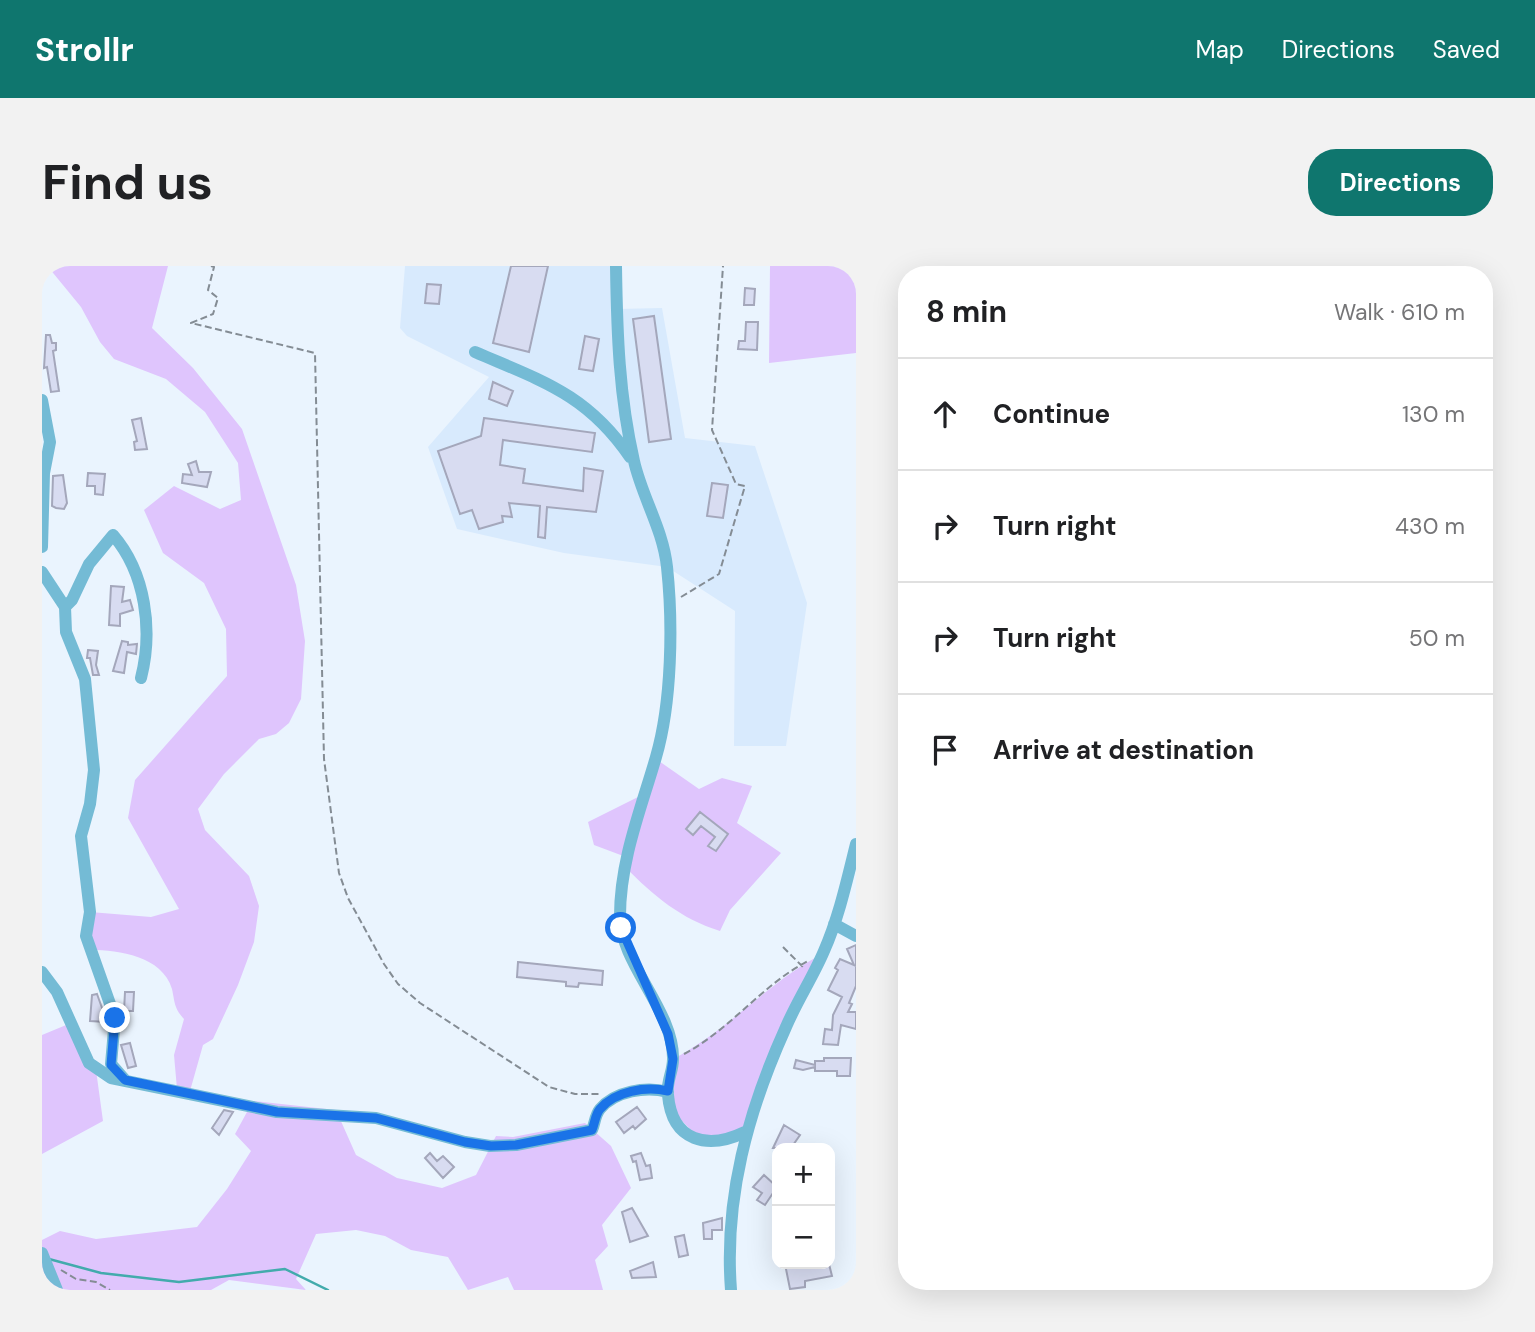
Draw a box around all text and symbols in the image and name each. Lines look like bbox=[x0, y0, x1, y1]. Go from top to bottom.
text: Strollr bbox=[35, 28, 134, 71]
text: Map bbox=[1196, 34, 1244, 65]
text: Directions bbox=[1282, 34, 1395, 65]
text: Saved bbox=[1433, 34, 1500, 65]
button: Directions bbox=[1308, 149, 1493, 216]
text: Find us bbox=[42, 150, 213, 214]
text: 8 min bbox=[926, 292, 1007, 331]
text: Walk · 610 m bbox=[1334, 297, 1465, 327]
icon: ahead bbox=[926, 395, 964, 433]
text: Continue bbox=[993, 397, 1110, 431]
text: 130 m bbox=[1402, 399, 1465, 429]
icon: right bbox=[926, 507, 964, 545]
text: Turn right bbox=[993, 509, 1117, 543]
text: 430 m bbox=[1395, 511, 1465, 541]
icon: right bbox=[926, 619, 964, 657]
text: Turn right bbox=[993, 621, 1117, 655]
text: 50 m bbox=[1409, 623, 1465, 653]
icon: arrive bbox=[926, 731, 964, 769]
text: Arrive at destination bbox=[993, 733, 1254, 767]
route start bbox=[605, 912, 636, 943]
route end bbox=[99, 1002, 130, 1033]
map controls bbox=[772, 1143, 835, 1269]
button: + bbox=[772, 1143, 835, 1206]
button: − bbox=[772, 1206, 835, 1269]

